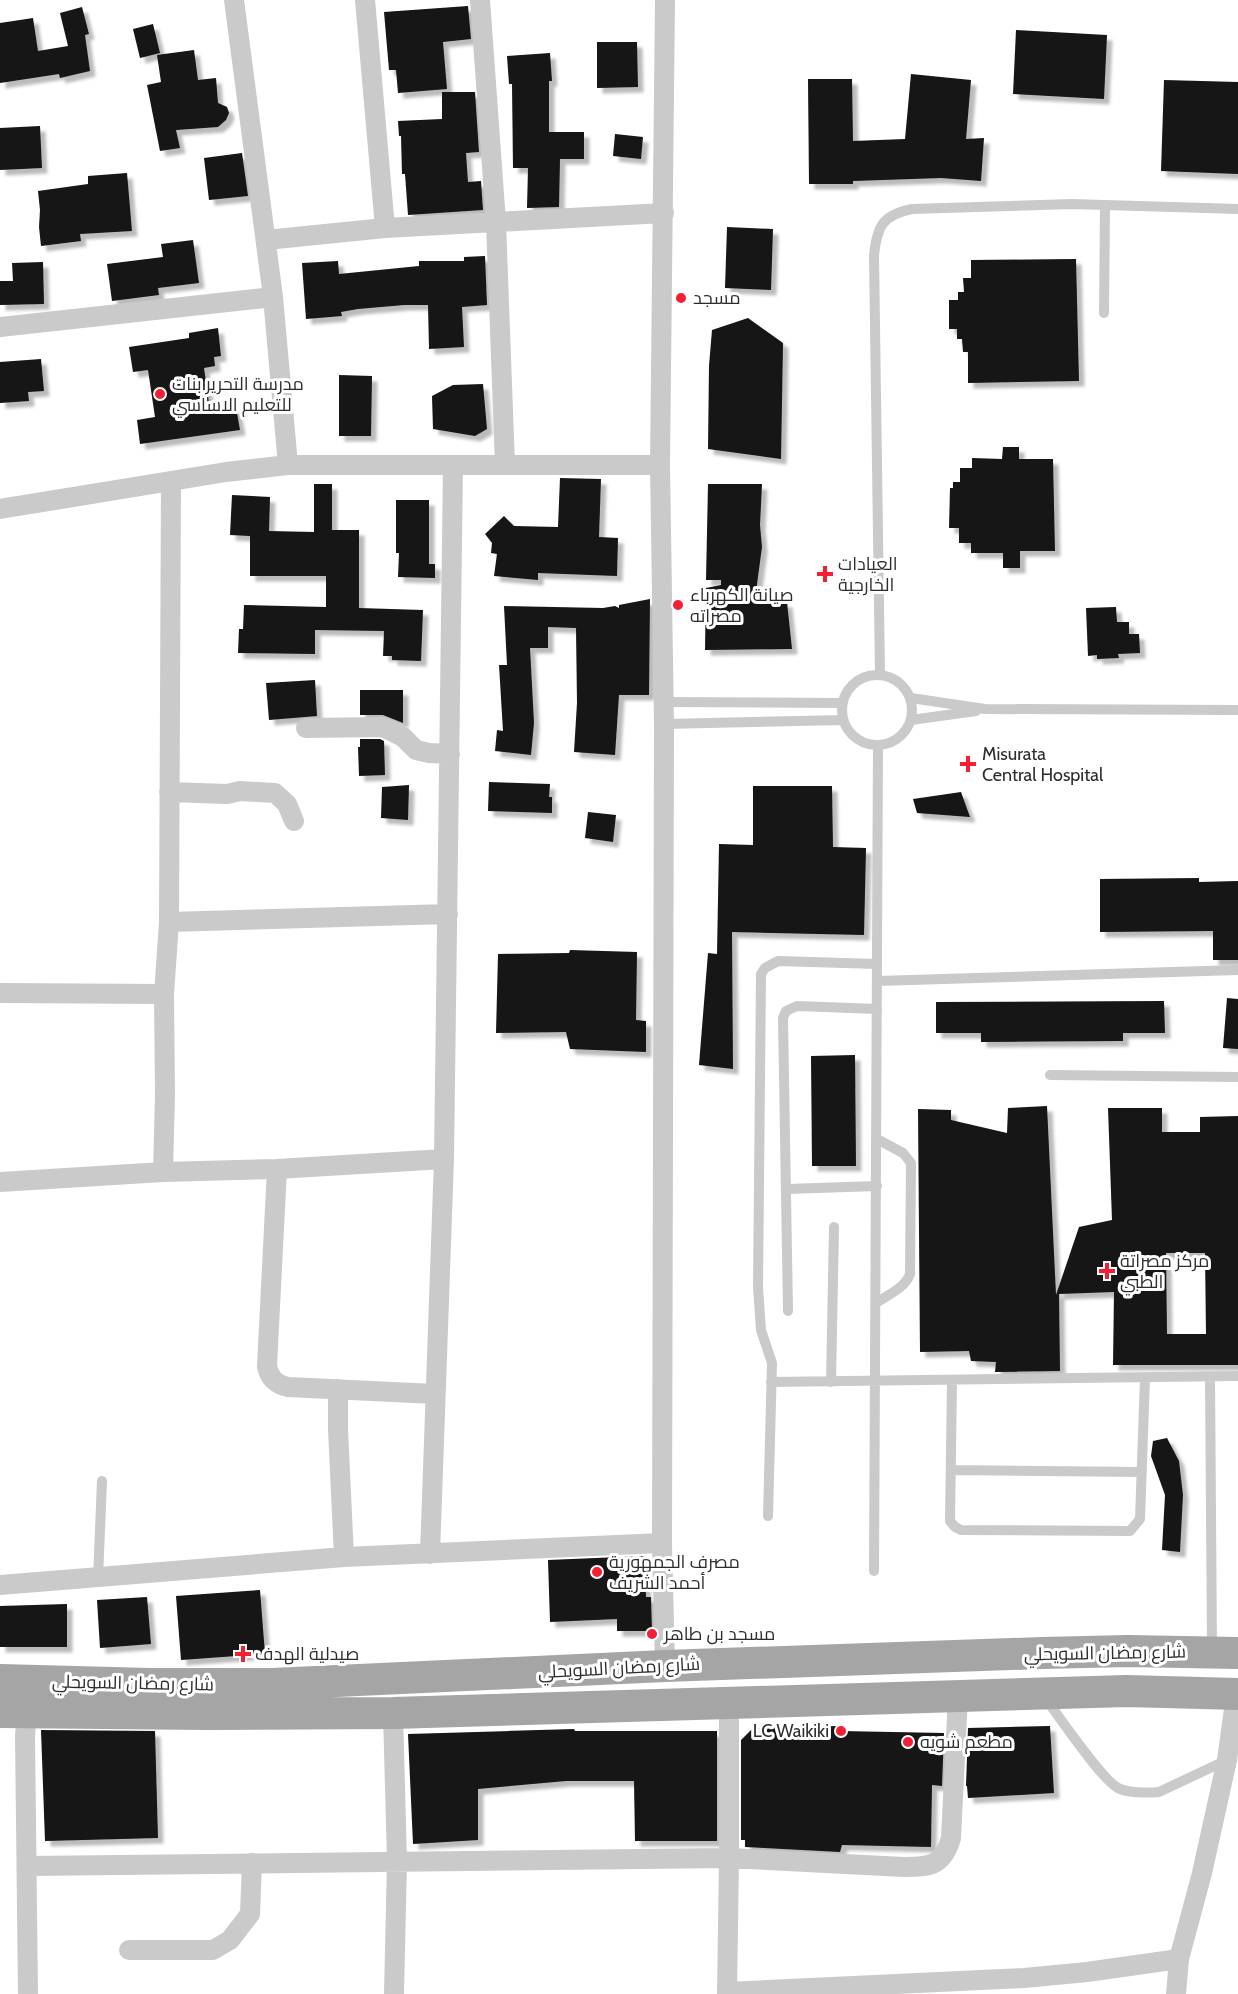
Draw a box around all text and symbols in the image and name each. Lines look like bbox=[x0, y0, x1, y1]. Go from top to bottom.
place label: مسجد bbox=[693, 287, 741, 309]
marker: مسجد bbox=[674, 291, 688, 305]
place label: مدرسة التحرير بنات للتعليم الاساسي bbox=[172, 373, 304, 418]
marker: مدرسة التحرير بنات للتعليم الاساسي bbox=[153, 387, 167, 401]
place label: العيادات الخارجية bbox=[838, 553, 898, 596]
marker: العيادات الخارجية bbox=[816, 565, 834, 583]
place label: صيانة الكهرباء مصراته bbox=[690, 584, 793, 627]
marker: صيانة الكهرباء مصراته bbox=[671, 598, 685, 612]
place label: Misurata Central Hospital bbox=[982, 743, 1104, 786]
marker: Misurata Central Hospital bbox=[959, 755, 977, 773]
place label: مركز مصراتة الطبي bbox=[1120, 1250, 1209, 1296]
marker: مركز مصراتة الطبي bbox=[1098, 1262, 1116, 1280]
place label: مصرف الجمهورية أحمد الشريف bbox=[609, 1551, 740, 1594]
marker: مصرف الجمهورية أحمد الشريف bbox=[590, 1565, 604, 1579]
place label: مسجد بن طاهر bbox=[663, 1623, 775, 1645]
marker: مسجد بن طاهر bbox=[645, 1627, 659, 1641]
street label: شارع رمضان السويحلي bbox=[1024, 1641, 1186, 1668]
place label: صيدلية الهدف bbox=[255, 1643, 359, 1665]
marker: صيدلية الهدف bbox=[236, 1647, 250, 1661]
street label: شارع رمضان السويحلي bbox=[537, 1653, 701, 1686]
street label: شارع رمضان السويحلي bbox=[52, 1671, 214, 1698]
place label: LC Waikiki bbox=[753, 1720, 829, 1742]
marker: LC Waikiki bbox=[834, 1724, 848, 1738]
place label: مطعم شويه bbox=[920, 1731, 1013, 1754]
marker: مطعم شويه bbox=[901, 1735, 915, 1749]

